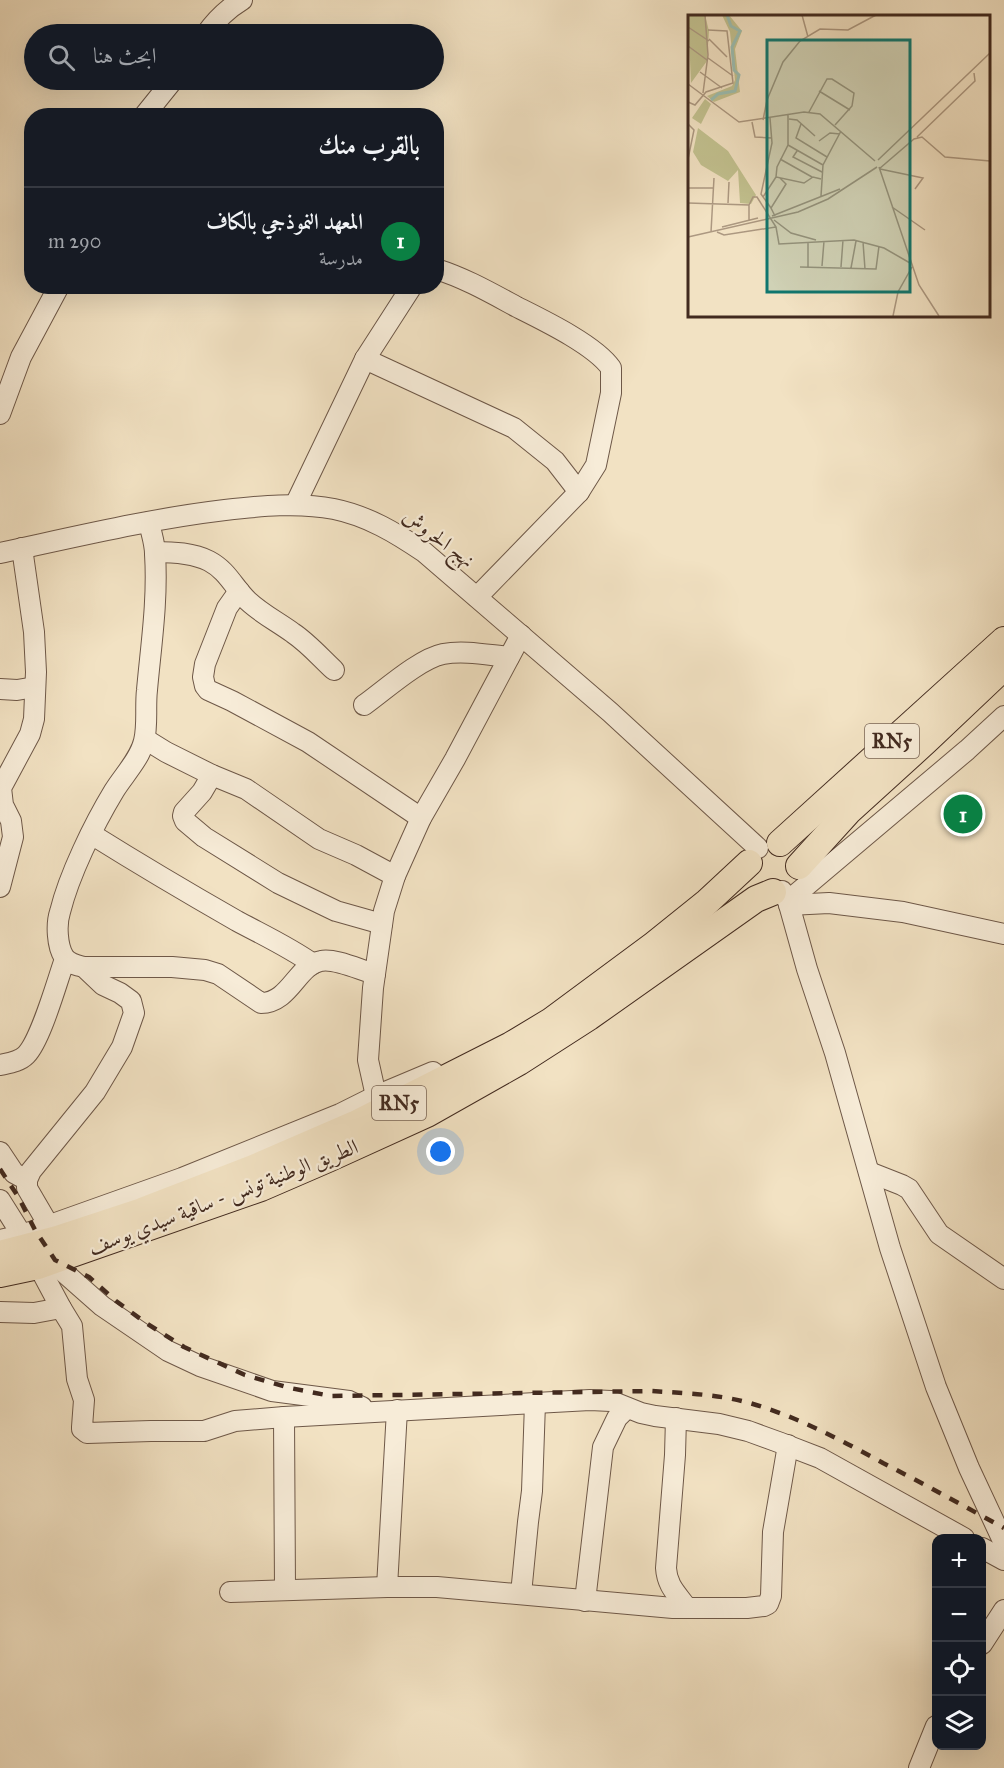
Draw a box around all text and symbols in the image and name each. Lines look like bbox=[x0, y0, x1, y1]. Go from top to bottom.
inset map bbox=[688, 15, 989, 316]
search box bbox=[24, 24, 444, 90]
icon: search bbox=[45, 41, 78, 74]
text: ابحث هنا bbox=[93, 42, 156, 69]
text: بالقرب منك bbox=[318, 129, 420, 161]
text: المعهد النموذجي بالكاف bbox=[206, 208, 363, 235]
text: 290 m bbox=[48, 229, 101, 253]
text: 1 bbox=[397, 229, 404, 253]
text: مدرسة bbox=[319, 246, 363, 270]
street label: نهج الحروش bbox=[394, 503, 480, 578]
road number: RN5 bbox=[865, 724, 919, 758]
pin: 1 bbox=[944, 792, 982, 836]
road number: RN5 bbox=[372, 1086, 426, 1120]
street label: الطريق الوطنية تونس - ساقية سيدي يوسف bbox=[84, 1133, 363, 1263]
your location bbox=[426, 1137, 455, 1166]
map controls bbox=[932, 1534, 986, 1750]
button: + bbox=[932, 1534, 986, 1588]
button: − bbox=[932, 1588, 986, 1642]
button: locate bbox=[932, 1642, 986, 1696]
button: layers bbox=[932, 1696, 986, 1750]

